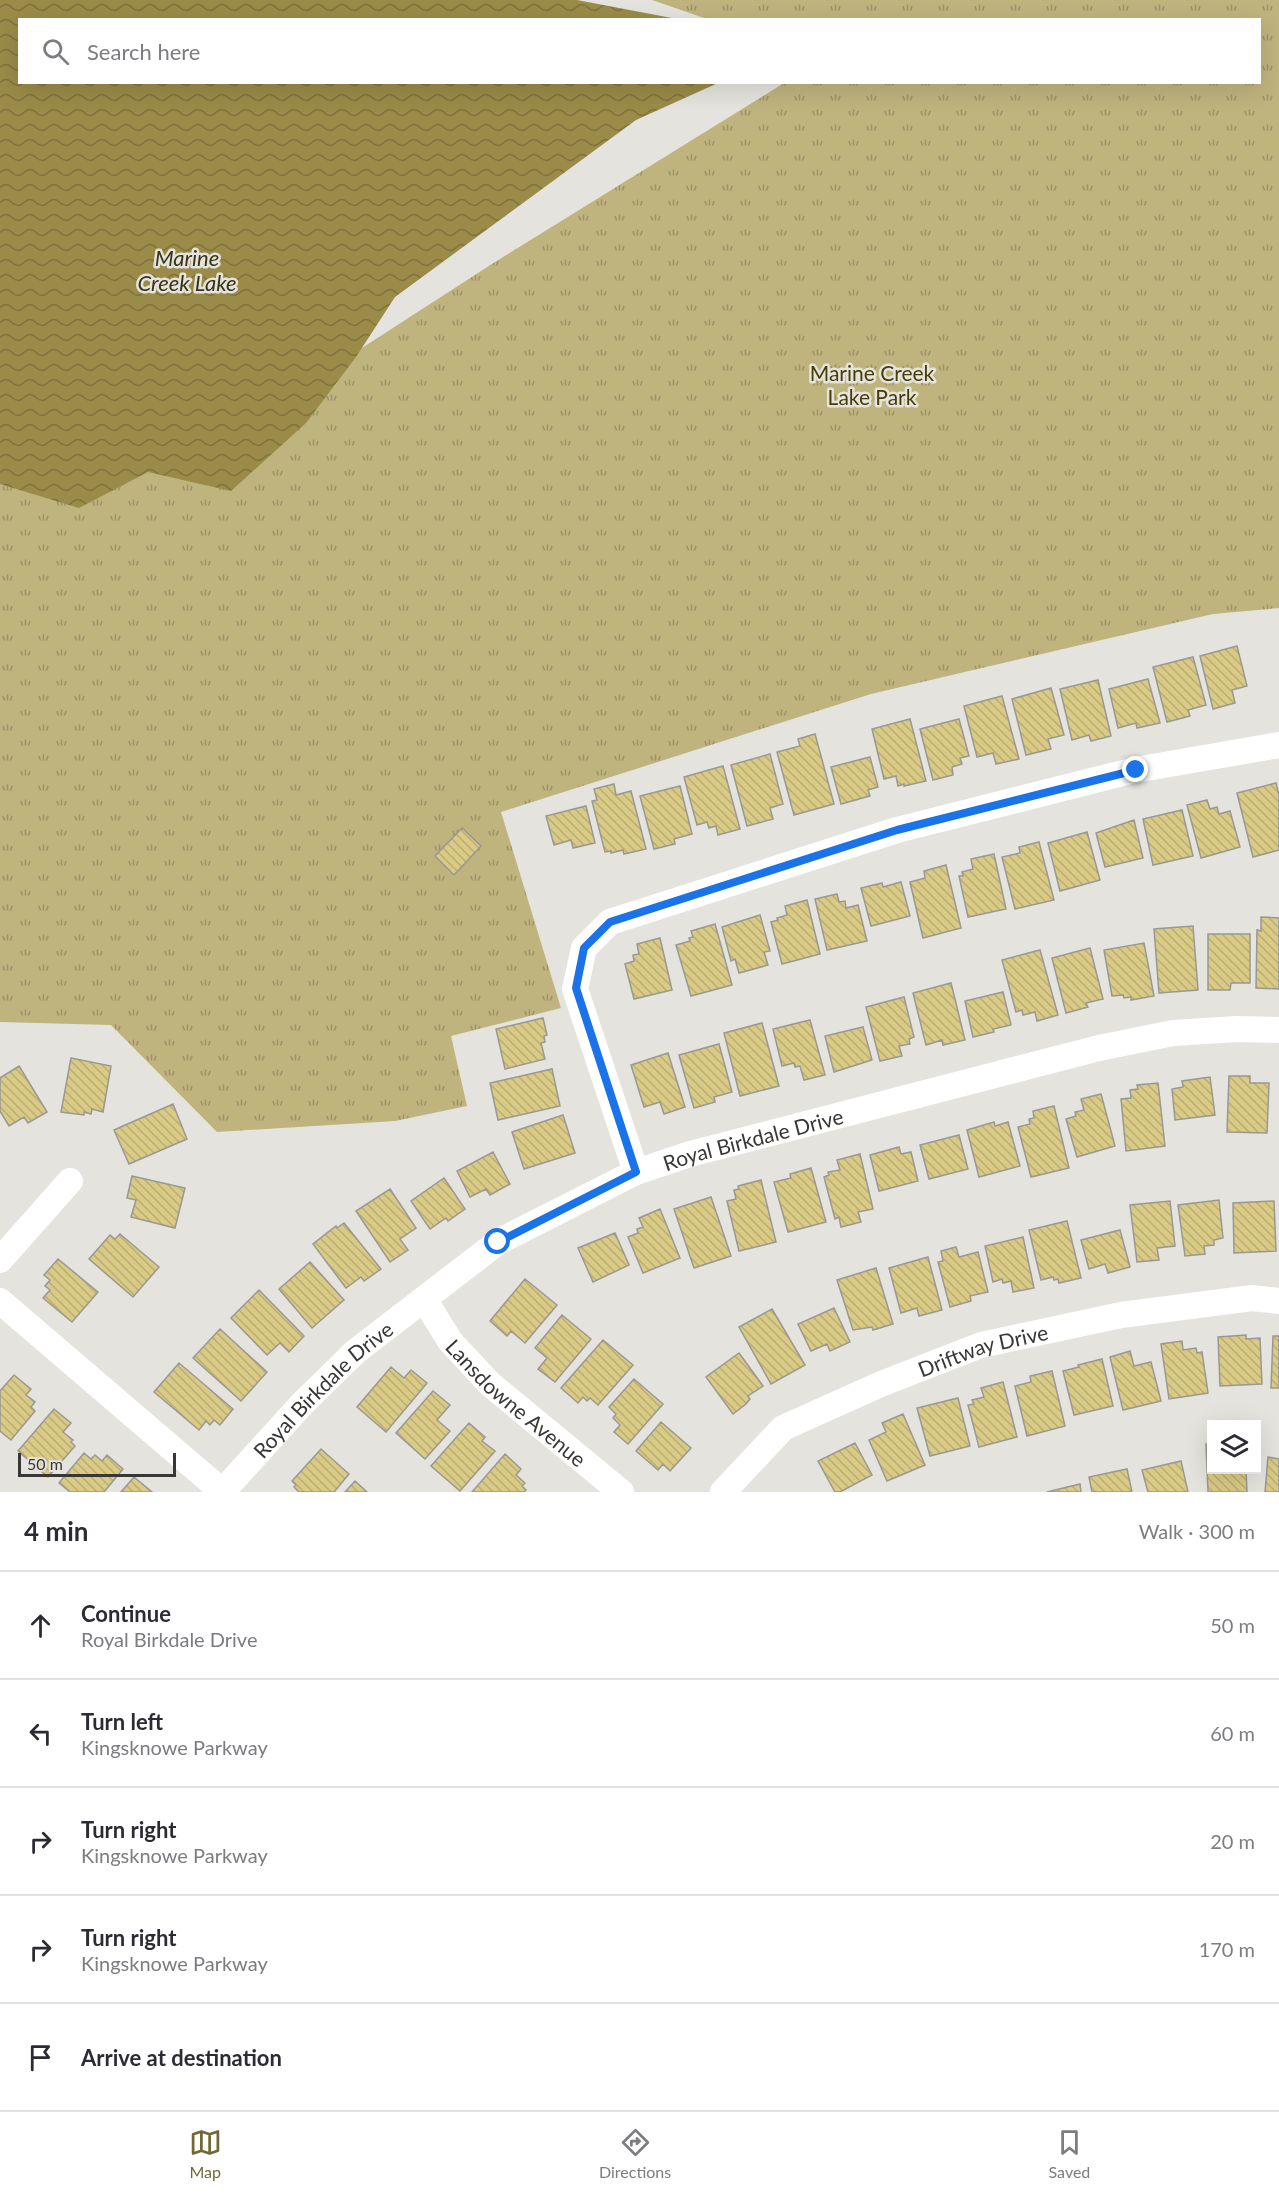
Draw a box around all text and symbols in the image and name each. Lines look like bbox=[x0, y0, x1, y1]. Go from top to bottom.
search box bbox=[18, 18, 1261, 84]
icon: search bbox=[39, 35, 72, 68]
text: Search here bbox=[87, 38, 200, 65]
water label: Marine Creek Lake bbox=[138, 244, 236, 296]
park label: Marine Creek Lake Park bbox=[810, 360, 935, 409]
route end bbox=[1122, 756, 1148, 782]
street label: Royal Birkdale Drive bbox=[660, 1102, 846, 1175]
route start bbox=[484, 1228, 510, 1254]
street label: Royal Birkdale Drive bbox=[247, 1316, 397, 1462]
street label: Driftway Drive bbox=[914, 1319, 1050, 1381]
street label: Lansdowne Avenue bbox=[442, 1333, 592, 1471]
map controls bbox=[1207, 1420, 1261, 1474]
button: layers bbox=[1207, 1420, 1261, 1474]
scale bar bbox=[18, 1450, 176, 1478]
text: 50 m bbox=[27, 1454, 63, 1473]
text: 4 min bbox=[24, 1515, 88, 1547]
text: Walk · 300 m bbox=[1139, 1519, 1255, 1543]
text: Continue bbox=[81, 1600, 171, 1627]
icon: ahead bbox=[24, 1609, 57, 1642]
text: 50 m bbox=[1210, 1613, 1255, 1637]
text: Royal Birkdale Drive bbox=[81, 1627, 257, 1651]
text: Turn left bbox=[81, 1708, 163, 1735]
icon: left bbox=[24, 1717, 57, 1750]
text: 60 m bbox=[1210, 1721, 1255, 1745]
text: Kingsknowe Parkway bbox=[81, 1735, 268, 1759]
text: Turn right bbox=[81, 1816, 176, 1843]
icon: right bbox=[24, 1825, 57, 1858]
text: 20 m bbox=[1210, 1829, 1255, 1853]
text: Kingsknowe Parkway bbox=[81, 1843, 268, 1867]
text: Turn right bbox=[81, 1924, 176, 1951]
icon: right bbox=[24, 1933, 57, 1966]
text: 170 m bbox=[1199, 1937, 1255, 1961]
text: Kingsknowe Parkway bbox=[81, 1951, 268, 1975]
icon: arrive bbox=[24, 2041, 57, 2074]
text: Arrive at destination bbox=[81, 2044, 282, 2071]
tab: Map bbox=[189, 2126, 222, 2181]
tab: Directions bbox=[599, 2126, 671, 2181]
tab: Saved bbox=[1049, 2126, 1090, 2181]

